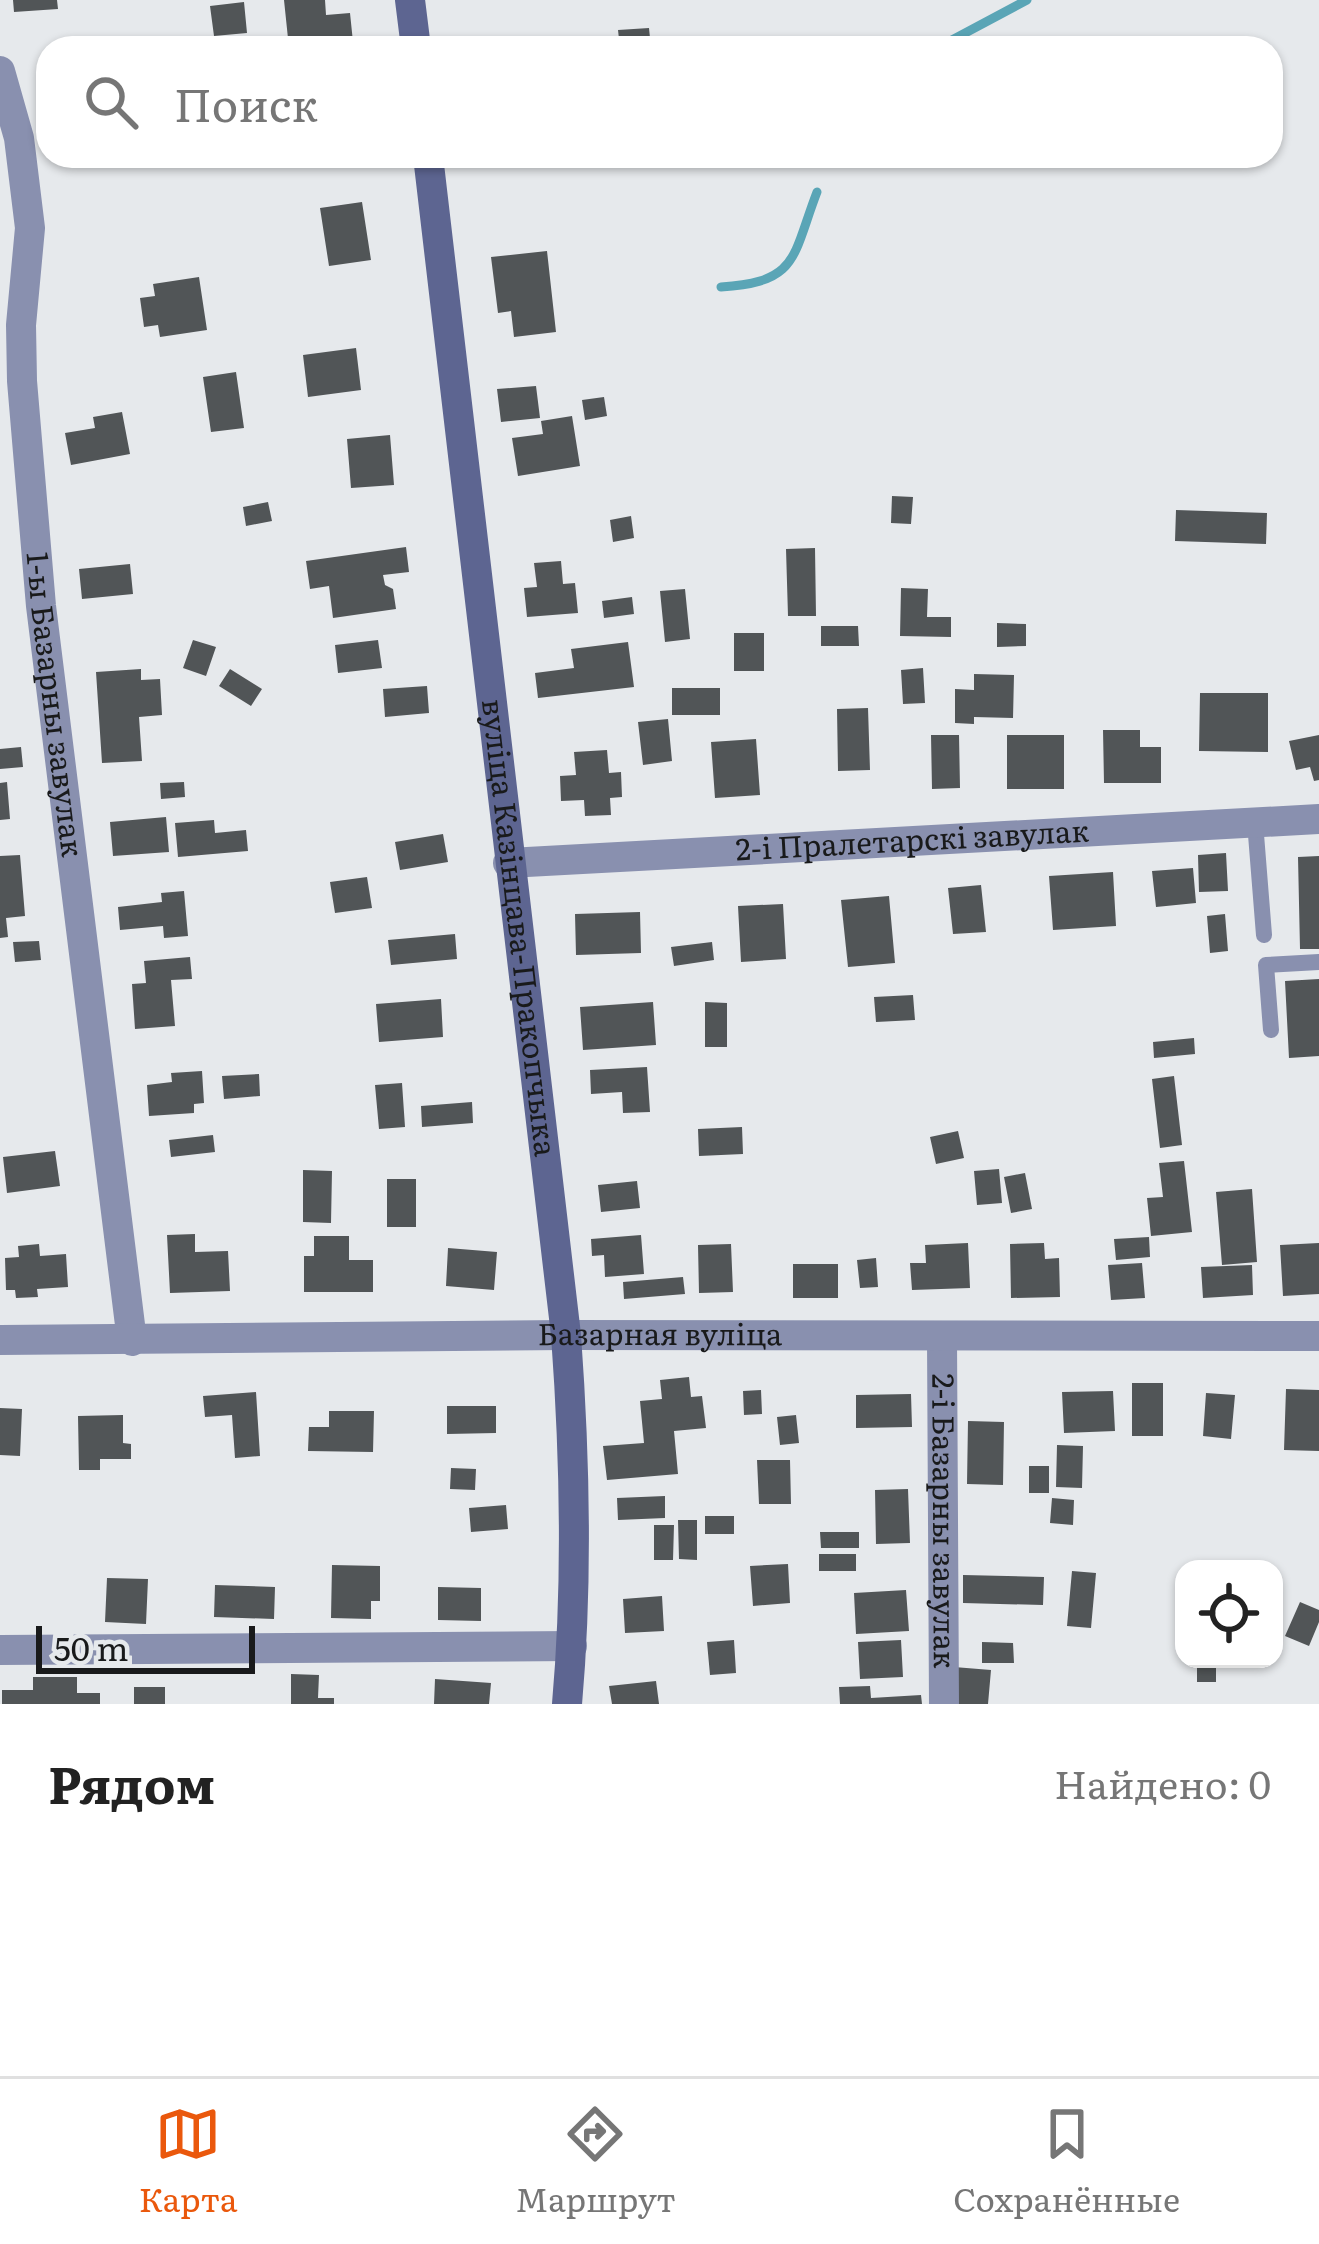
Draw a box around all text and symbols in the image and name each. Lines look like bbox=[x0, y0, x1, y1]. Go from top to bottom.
search box bbox=[36, 36, 1283, 168]
icon: search bbox=[78, 69, 144, 135]
text: Поиск bbox=[174, 69, 318, 136]
street label: 1-ы Базарны завулак bbox=[18, 550, 97, 859]
street label: вуліца Казінцава-Пракопчыка bbox=[473, 696, 570, 1159]
street label: 2-і Пралетарскі завулак bbox=[734, 807, 1090, 870]
street label: Базарная вуліца bbox=[538, 1310, 783, 1354]
street label: 2-і Базарны завулак bbox=[923, 1373, 969, 1669]
map controls bbox=[1175, 1560, 1283, 1668]
button: locate bbox=[1175, 1560, 1283, 1668]
scale bar bbox=[36, 1620, 255, 1673]
text: 50 m bbox=[54, 1622, 128, 1671]
text: Рядом bbox=[48, 1744, 215, 1820]
text: Найдено: 0 bbox=[1054, 1753, 1271, 1811]
tab: Карта bbox=[139, 2101, 238, 2222]
tab: Маршрут bbox=[515, 2101, 676, 2222]
tab: Сохранённые bbox=[953, 2101, 1180, 2222]

